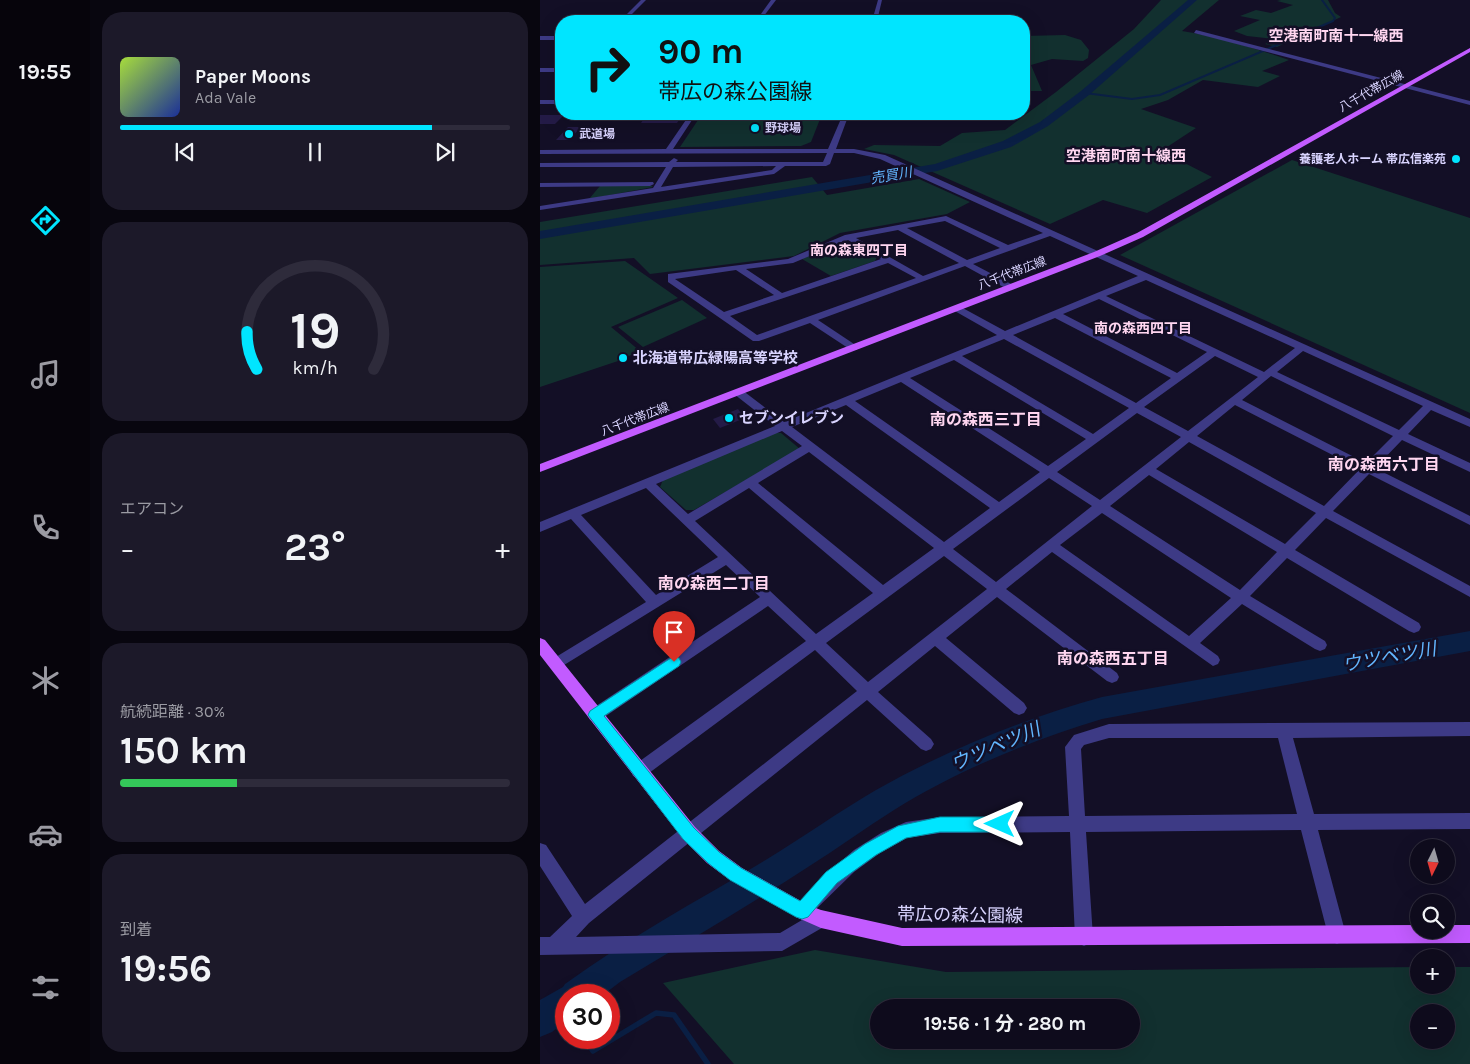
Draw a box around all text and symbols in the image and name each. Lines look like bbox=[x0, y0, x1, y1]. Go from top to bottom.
district label: 空港南町南十一線西 bbox=[1268, 27, 1404, 45]
text: 90 m bbox=[658, 31, 744, 72]
icon: right bbox=[575, 35, 640, 100]
text: 19:55 bbox=[19, 59, 71, 85]
text: Paper Moons bbox=[195, 66, 311, 88]
street label: 八千代帯広線 bbox=[1336, 67, 1406, 115]
text: 帯広の森公園線 bbox=[658, 79, 812, 105]
text: Ada Vale bbox=[195, 88, 256, 107]
place label: 野球場 bbox=[765, 121, 801, 135]
marker: 野球場 bbox=[749, 122, 761, 134]
place label: 武道場 bbox=[579, 127, 615, 141]
marker: 武道場 bbox=[563, 128, 575, 140]
icon: previous bbox=[171, 138, 199, 166]
icon: pause bbox=[301, 138, 329, 166]
icon: next bbox=[431, 138, 459, 166]
district label: 空港南町南十線西 bbox=[1066, 147, 1186, 165]
place label: 養護老人ホーム 帯広信楽苑 bbox=[1299, 152, 1446, 166]
marker: 養護老人ホーム 帯広信楽苑 bbox=[1450, 153, 1462, 165]
water label: 売買川 bbox=[869, 163, 915, 188]
icon: directions bbox=[28, 203, 63, 238]
district label: 南の森東四丁目 bbox=[810, 242, 908, 259]
street label: 八千代帯広線 bbox=[976, 254, 1048, 292]
text: 19 bbox=[290, 300, 340, 361]
district label: 南の森西四丁目 bbox=[1094, 320, 1192, 337]
place label: 北海道帯広緑陽高等学校 bbox=[633, 349, 798, 367]
marker: 北海道帯広緑陽高等学校 bbox=[617, 352, 629, 364]
icon: music bbox=[28, 357, 63, 392]
text: km/h bbox=[292, 358, 338, 379]
street label: 八千代帯広線 bbox=[599, 400, 671, 438]
place label: セブンイレブン bbox=[739, 409, 844, 427]
district label: 南の森西三丁目 bbox=[930, 410, 1042, 429]
marker: セブンイレブン bbox=[723, 412, 735, 424]
district label: 南の森西六丁目 bbox=[1328, 455, 1440, 474]
text: エアコン bbox=[120, 499, 184, 518]
icon: phone bbox=[28, 510, 63, 545]
text: 23° bbox=[284, 525, 346, 570]
text: − bbox=[120, 532, 135, 565]
text: + bbox=[495, 532, 510, 565]
district label: 南の森西二丁目 bbox=[658, 574, 770, 593]
pin bbox=[653, 611, 695, 662]
icon: arrive bbox=[660, 618, 688, 646]
water label: ウツベツ川 bbox=[1340, 638, 1440, 676]
district label: 南の森西五丁目 bbox=[1057, 649, 1169, 668]
icon: climate bbox=[28, 663, 63, 698]
text: 航続距離 · 30% bbox=[120, 702, 225, 721]
water label: ウツベツ川 bbox=[947, 717, 1045, 776]
text: 150 km bbox=[120, 728, 248, 773]
position arrow bbox=[973, 797, 1025, 849]
icon: car bbox=[28, 817, 63, 852]
north arrow bbox=[1410, 839, 1455, 884]
map controls bbox=[1410, 839, 1455, 1049]
button: search bbox=[1410, 894, 1455, 939]
street label: 帯広の森公園線 bbox=[897, 903, 1023, 927]
text: 到着 bbox=[120, 920, 152, 939]
text: 19:56 bbox=[120, 946, 212, 991]
button: + bbox=[1410, 949, 1455, 994]
icon: filters bbox=[28, 970, 63, 1005]
speed limit sign: 30 bbox=[555, 984, 620, 1049]
button: − bbox=[1410, 1004, 1455, 1049]
text: 19:56 · 1 分 · 280 m bbox=[924, 1013, 1086, 1035]

